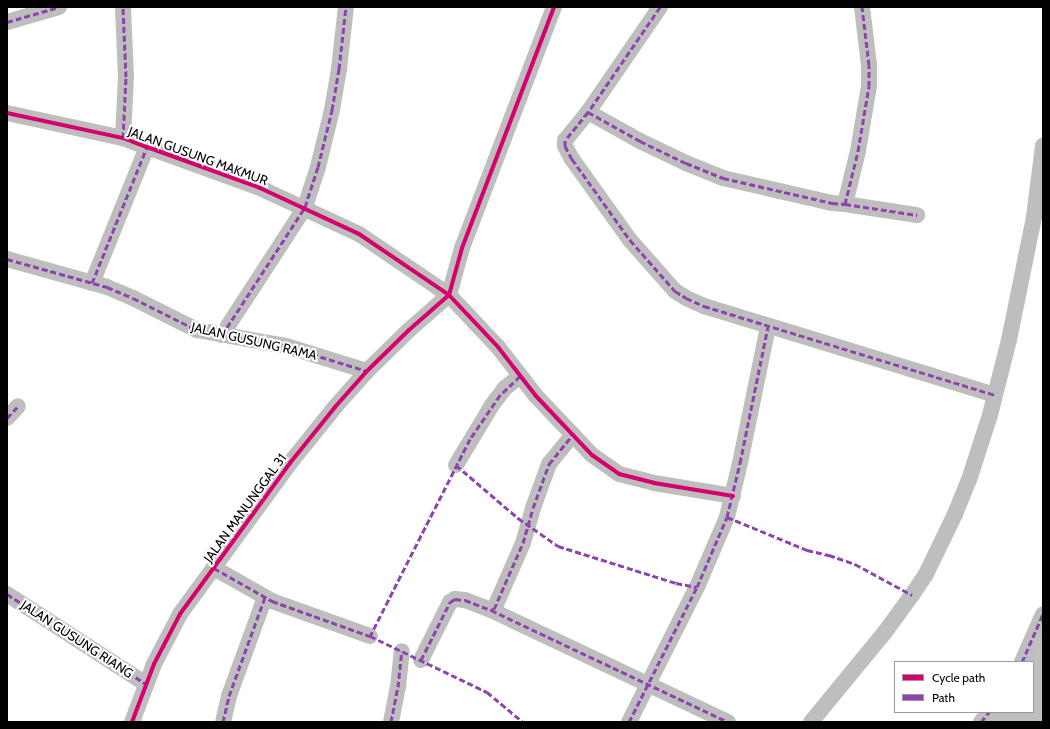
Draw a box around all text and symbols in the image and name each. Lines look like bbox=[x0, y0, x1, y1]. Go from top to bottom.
street label: JALAN GUSUNG MAKMUR bbox=[126, 123, 270, 189]
street label: JALAN GUSUNG RAMA bbox=[190, 319, 318, 363]
street label: JALAN MANUNGGAL 31 bbox=[200, 451, 290, 565]
street label: JALAN GUSUNG RIANG bbox=[18, 597, 136, 681]
legend bbox=[894, 661, 1034, 713]
text: Cycle path bbox=[932, 670, 985, 685]
text: Path bbox=[932, 690, 955, 705]

